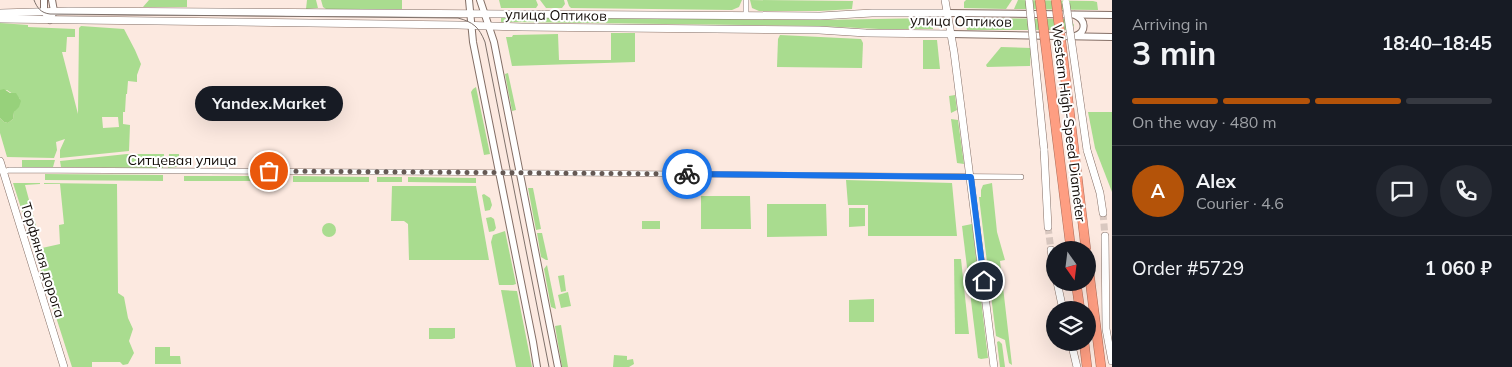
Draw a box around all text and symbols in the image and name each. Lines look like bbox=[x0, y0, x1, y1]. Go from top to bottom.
street label: улица Оптиков bbox=[505, 5, 607, 25]
street label: улица Оптиков bbox=[910, 11, 1012, 31]
text: Arriving in bbox=[1132, 14, 1208, 34]
street label: Western High-Speed Diameter bbox=[1048, 23, 1090, 224]
text: 18:40–18:45 bbox=[1382, 31, 1492, 55]
text: 3 min bbox=[1132, 33, 1216, 73]
callout: Yandex.Market bbox=[195, 86, 343, 121]
text: Yandex.Market bbox=[212, 93, 326, 113]
text: On the way · 480 m bbox=[1132, 112, 1277, 132]
courier bbox=[662, 149, 712, 199]
pin bbox=[248, 150, 290, 192]
street label: Ситцевая улица bbox=[127, 151, 237, 169]
icon: bag bbox=[255, 157, 283, 185]
icon: bike bbox=[673, 160, 701, 188]
button: chat bbox=[1376, 165, 1428, 217]
button: phone bbox=[1440, 165, 1492, 217]
text: Alex bbox=[1196, 169, 1236, 193]
text: A bbox=[1151, 179, 1165, 203]
text: Courier · 4.6 bbox=[1196, 193, 1284, 213]
street label: Торфяная дорога bbox=[17, 200, 69, 320]
north arrow bbox=[1046, 241, 1096, 291]
map controls bbox=[1046, 241, 1096, 351]
text: Order #5729 bbox=[1132, 256, 1244, 280]
text: 1 060 ₽ bbox=[1425, 256, 1492, 280]
pin bbox=[963, 260, 1005, 302]
icon: home bbox=[970, 267, 998, 295]
button: layers bbox=[1046, 301, 1096, 351]

